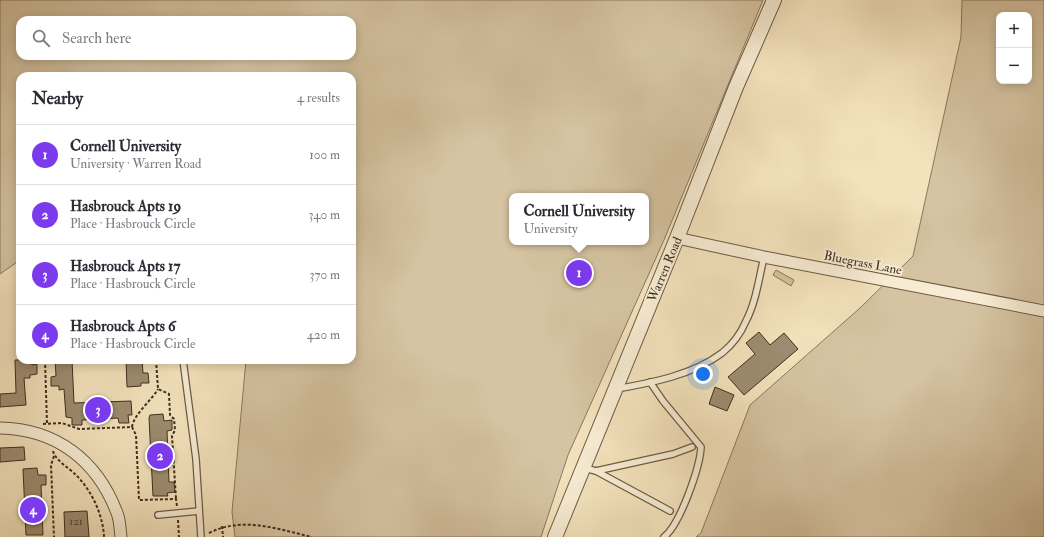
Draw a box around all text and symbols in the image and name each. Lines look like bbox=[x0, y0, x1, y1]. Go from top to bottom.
map controls bbox=[996, 12, 1032, 84]
button: + bbox=[996, 12, 1032, 48]
search box bbox=[16, 16, 356, 60]
icon: search bbox=[30, 27, 52, 49]
text: Search here bbox=[62, 29, 131, 48]
button: − bbox=[996, 48, 1032, 84]
text: Nearby bbox=[32, 88, 83, 109]
text: 4 results bbox=[297, 90, 340, 106]
text: Cornell University bbox=[70, 137, 181, 156]
text: 1 bbox=[43, 147, 47, 163]
text: 100 m bbox=[309, 147, 340, 163]
text: University · Warren Road bbox=[70, 156, 201, 172]
popup bbox=[509, 193, 649, 245]
text: Hasbrouck Apts 19 bbox=[70, 197, 181, 216]
text: Cornell University bbox=[523, 202, 635, 221]
text: 2 bbox=[42, 207, 48, 223]
text: 340 m bbox=[309, 207, 340, 223]
text: Place · Hasbrouck Circle bbox=[70, 216, 195, 232]
text: University bbox=[523, 221, 578, 237]
street label: Warren Road bbox=[644, 234, 686, 305]
street label: Bluegrass Lane bbox=[822, 248, 904, 278]
text: Hasbrouck Apts 17 bbox=[70, 257, 180, 276]
pin: 1 bbox=[566, 258, 592, 288]
text: 3 bbox=[43, 267, 48, 283]
text: 370 m bbox=[310, 267, 340, 283]
text: Place · Hasbrouck Circle bbox=[70, 276, 195, 292]
text: Hasbrouck Apts 6 bbox=[70, 317, 176, 336]
text: 4 bbox=[41, 327, 49, 343]
text: 420 m bbox=[307, 327, 340, 343]
text: Place · Hasbrouck Circle bbox=[70, 336, 195, 352]
your location bbox=[693, 364, 713, 384]
pin: 3 bbox=[85, 395, 111, 425]
pin: 2 bbox=[147, 441, 173, 471]
pin: 4 bbox=[20, 495, 46, 525]
house number: 121 bbox=[69, 515, 83, 528]

